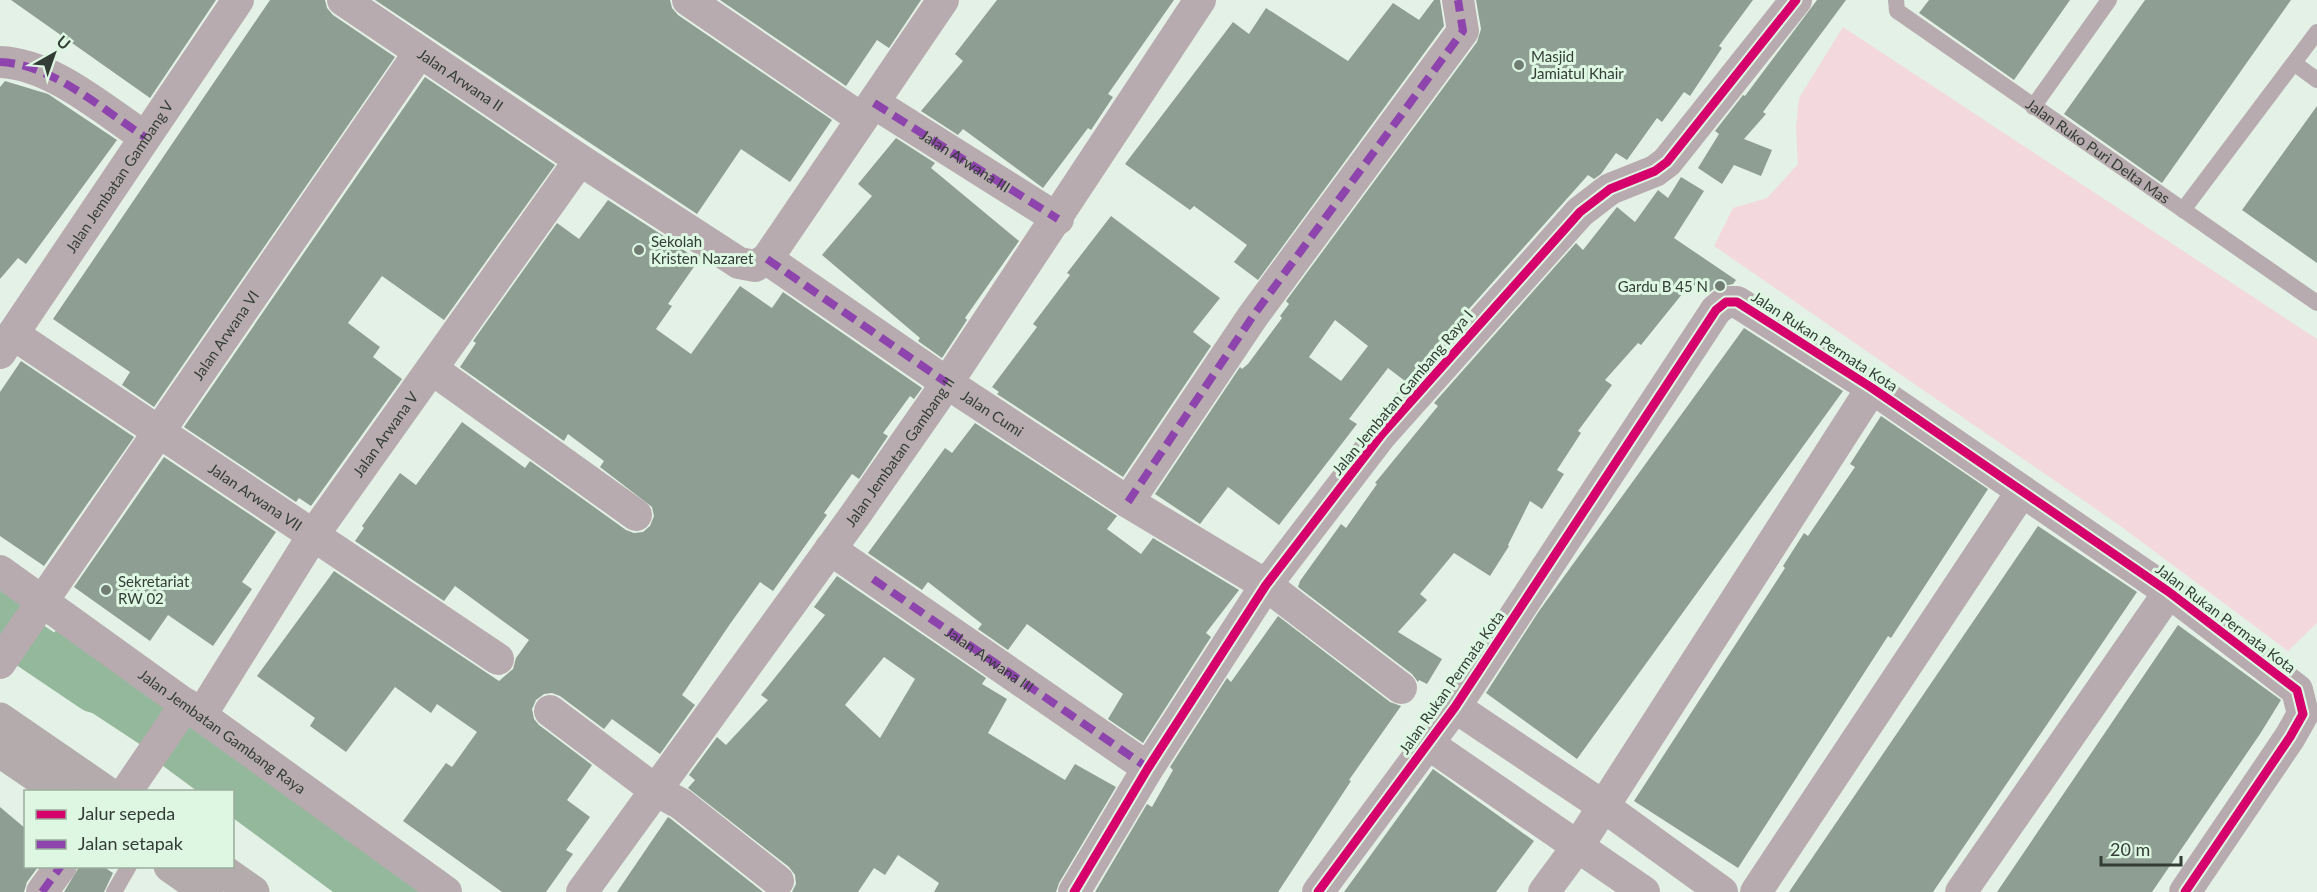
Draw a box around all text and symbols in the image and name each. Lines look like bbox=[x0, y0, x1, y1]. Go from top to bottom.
north arrow bbox=[24, 24, 84, 84]
text: U bbox=[53, 31, 75, 53]
street label: Jalan Arwana II bbox=[415, 44, 507, 115]
place label: Masjid Jamiatul Khair bbox=[1531, 47, 1624, 82]
marker: Masjid Jamiatul Khair bbox=[1512, 58, 1526, 72]
street label: Jalan Ruko Puri Delta Mas bbox=[2023, 94, 2174, 207]
street label: Jalan Jembatan Gambang V bbox=[61, 96, 177, 256]
street label: Jalan Arwana III bbox=[917, 125, 1014, 196]
place label: Sekolah Kristen Nazaret bbox=[651, 232, 754, 267]
marker: Sekolah Kristen Nazaret bbox=[632, 243, 646, 257]
place label: Gardu B 45 N bbox=[1618, 277, 1708, 295]
marker: Gardu B 45 N bbox=[1713, 279, 1727, 293]
street label: Jalan Arwana VI bbox=[188, 287, 262, 383]
street label: Jalan Rukan Permata Kota bbox=[1749, 287, 1901, 395]
street label: Jalan Jembatan Gambang Raya I bbox=[1328, 306, 1476, 478]
street label: Jalan Jembatan Gambang II bbox=[841, 373, 958, 530]
street label: Jalan Cumi bbox=[958, 386, 1027, 440]
street label: Jalan Arwana V bbox=[349, 387, 422, 480]
street label: Jalan Arwana VII bbox=[205, 459, 306, 534]
street label: Jalan Rukan Permata Kota bbox=[2153, 560, 2299, 676]
place label: Sekretariat RW 02 bbox=[118, 572, 190, 607]
marker: Sekretariat RW 02 bbox=[99, 583, 113, 597]
street label: Jalan Rukan Permata Kota bbox=[1395, 607, 1507, 757]
street label: Jalan Arwana III bbox=[942, 622, 1037, 696]
street label: Jalan Jembatan Gambang Raya bbox=[135, 665, 310, 797]
legend bbox=[24, 790, 234, 868]
text: Jalur sepeda bbox=[78, 802, 175, 824]
scale bar bbox=[2101, 829, 2180, 867]
text: Jalan setapak bbox=[78, 832, 184, 854]
text: 20 m bbox=[2110, 838, 2150, 860]

